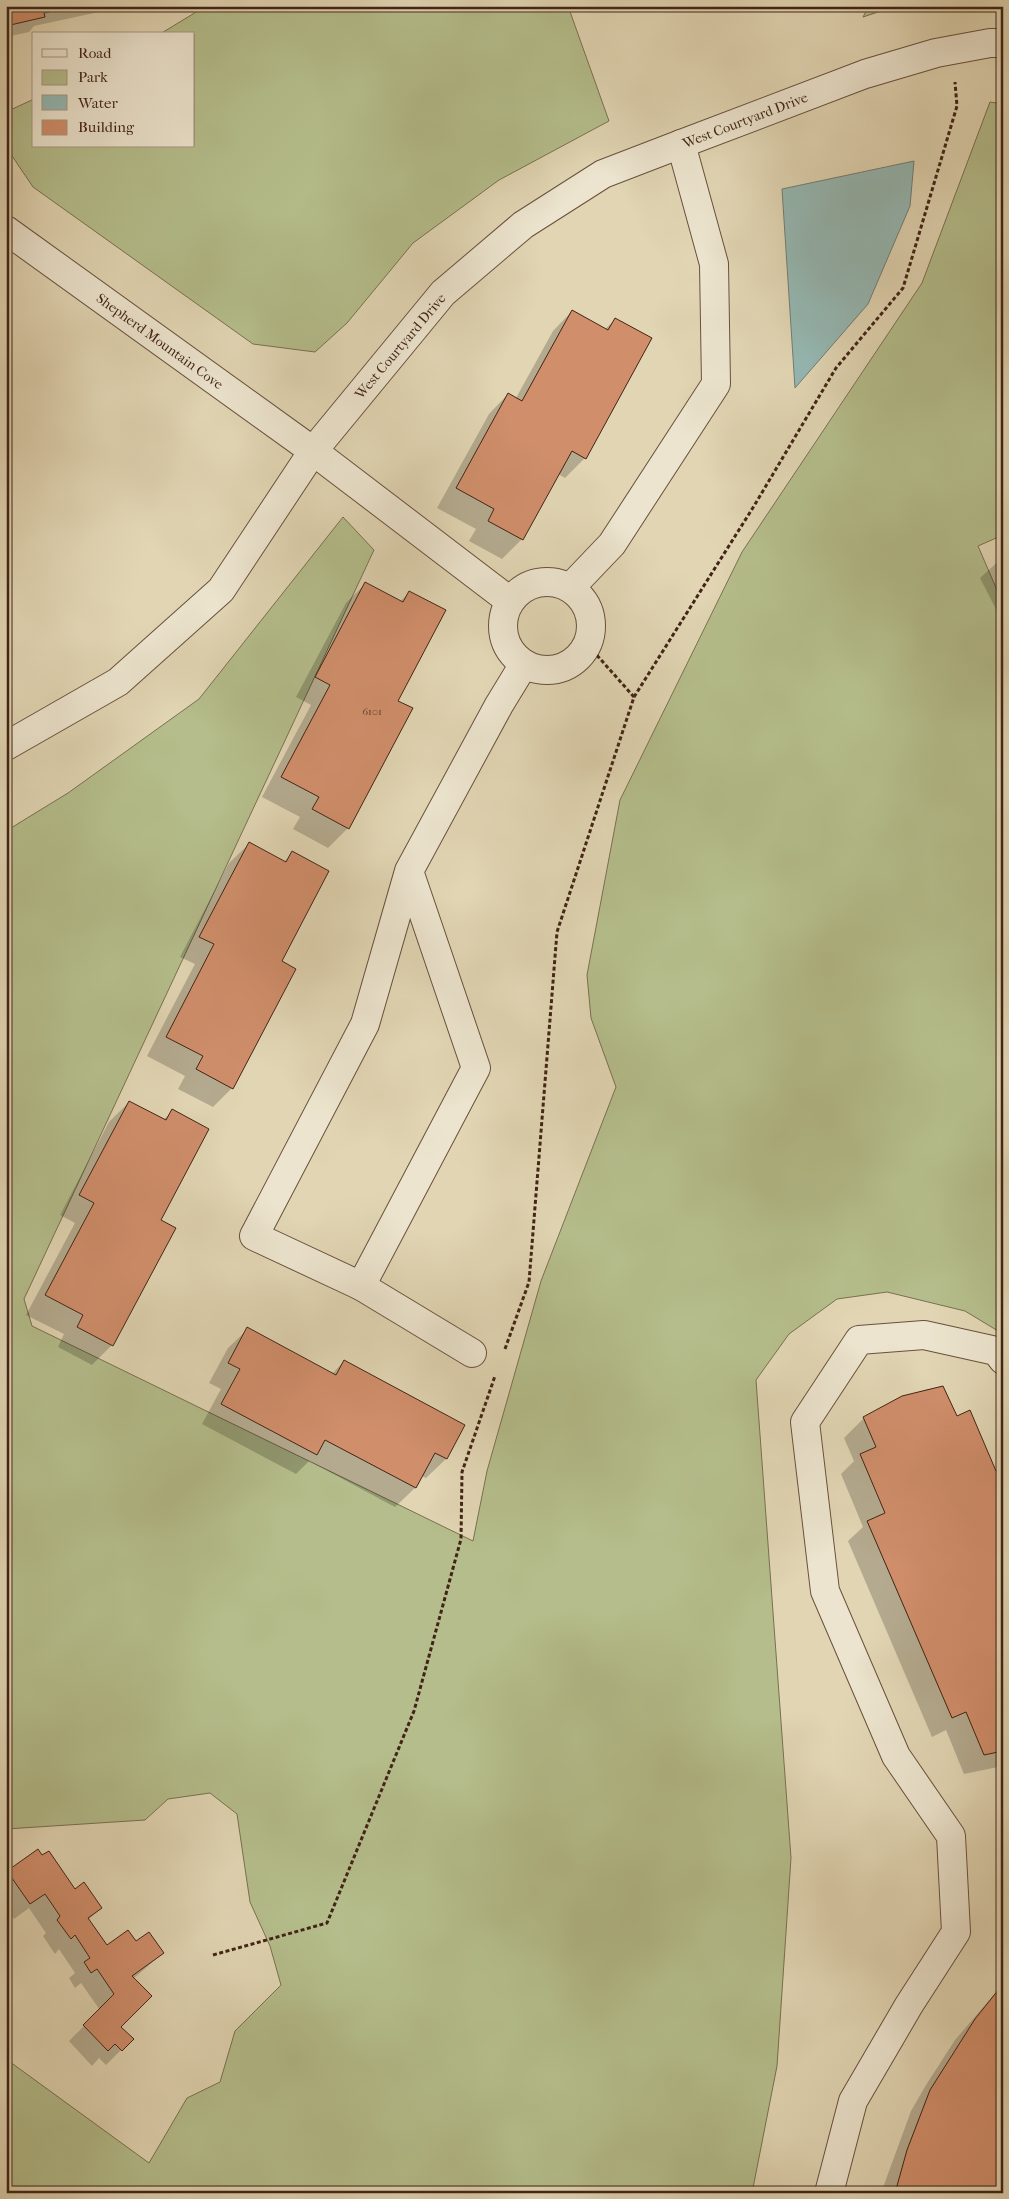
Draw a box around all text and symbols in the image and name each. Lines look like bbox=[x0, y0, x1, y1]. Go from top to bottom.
legend bbox=[32, 32, 195, 148]
text: Road bbox=[78, 44, 112, 62]
text: Park bbox=[78, 68, 108, 86]
street label: West Courtyard Drive bbox=[679, 89, 810, 153]
text: Water bbox=[77, 94, 118, 112]
text: Building bbox=[78, 118, 135, 136]
street label: Shepherd Mountain Cove bbox=[93, 290, 227, 393]
street label: West Courtyard Drive bbox=[351, 290, 450, 403]
house number: 6101 bbox=[362, 705, 382, 718]

